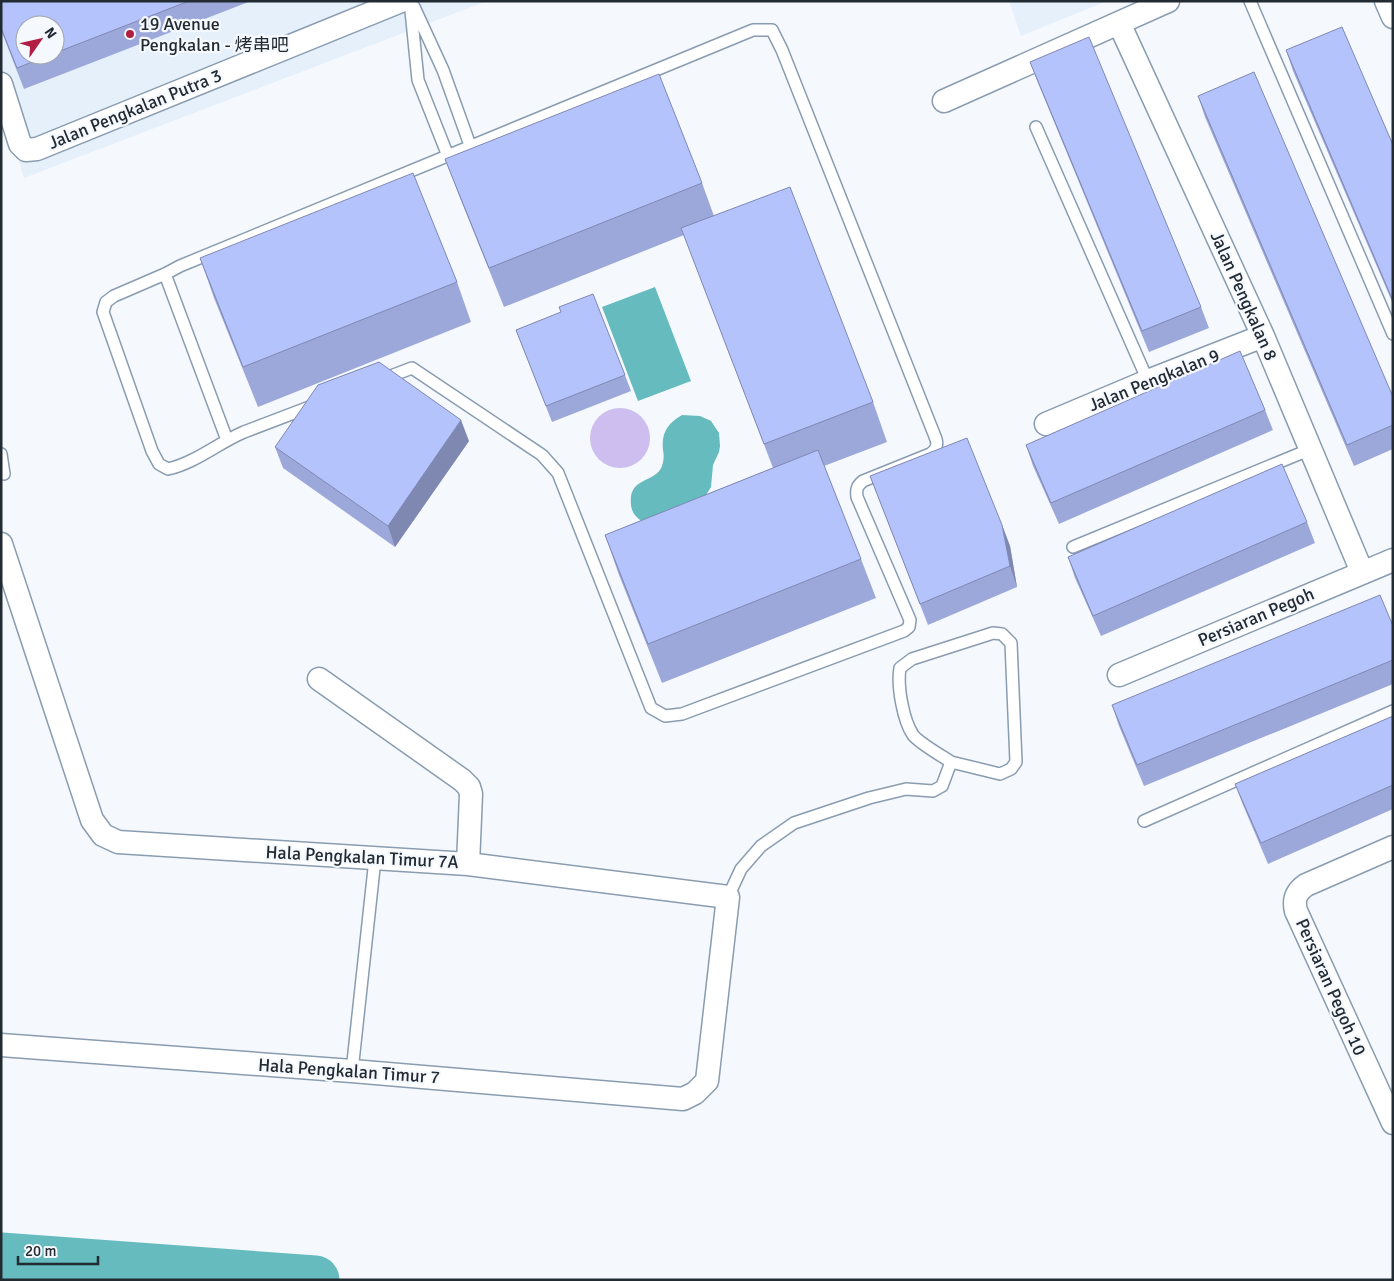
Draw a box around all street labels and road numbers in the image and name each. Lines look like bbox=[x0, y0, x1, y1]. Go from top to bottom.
street label: Jalan Pengkalan Putra 3 bbox=[45, 64, 225, 154]
street label: Jalan Pengkalan 8 bbox=[1206, 228, 1282, 364]
street label: Jalan Pengkalan 9 bbox=[1085, 344, 1223, 416]
street label: Persiaran Pegoh bbox=[1195, 583, 1317, 651]
street label: Hala Pengkalan Timur 7A bbox=[265, 841, 459, 873]
street label: Persiaran Pegoh 10 bbox=[1291, 915, 1371, 1059]
street label: Hala Pengkalan Timur 7 bbox=[257, 1054, 441, 1088]

